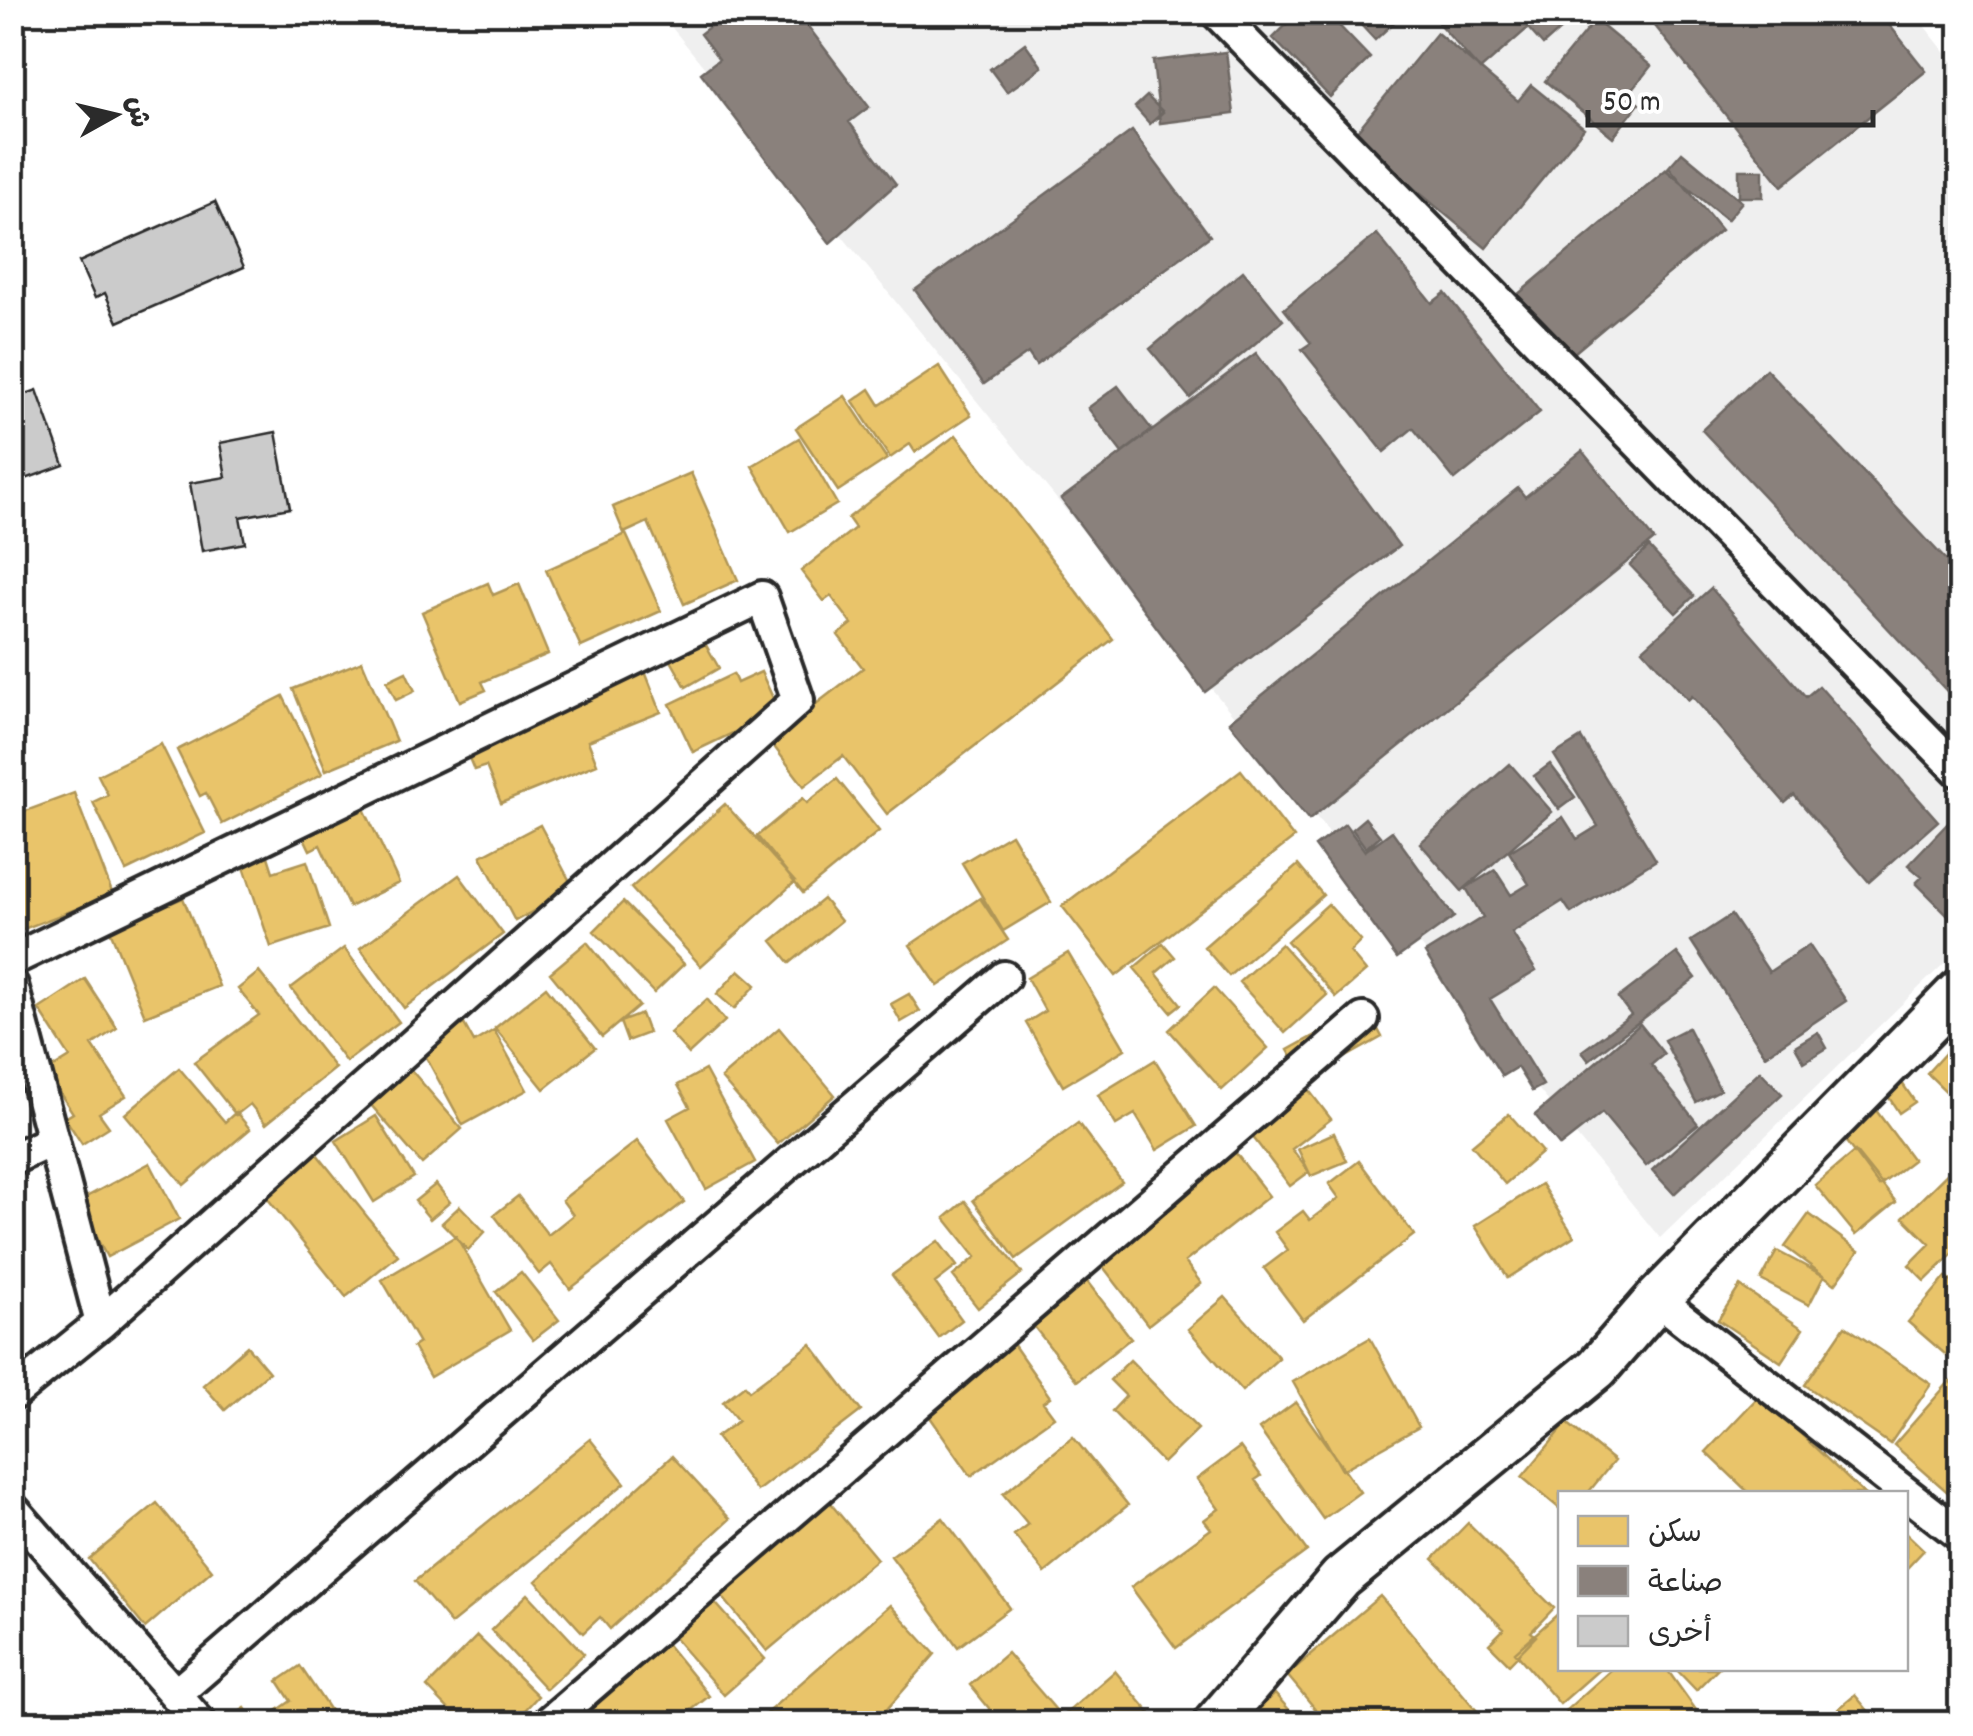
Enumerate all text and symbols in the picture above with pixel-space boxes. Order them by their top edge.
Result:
north arrow [65,65,165,165]
scale bar [1588,65,1873,127]
text: 50 m [1603,83,1661,126]
text: ش [113,94,157,130]
legend [1558,1491,1908,1671]
text: سكن [1648,1514,1702,1557]
text: صناعة [1648,1564,1723,1607]
text: أخرى [1648,1614,1711,1657]

